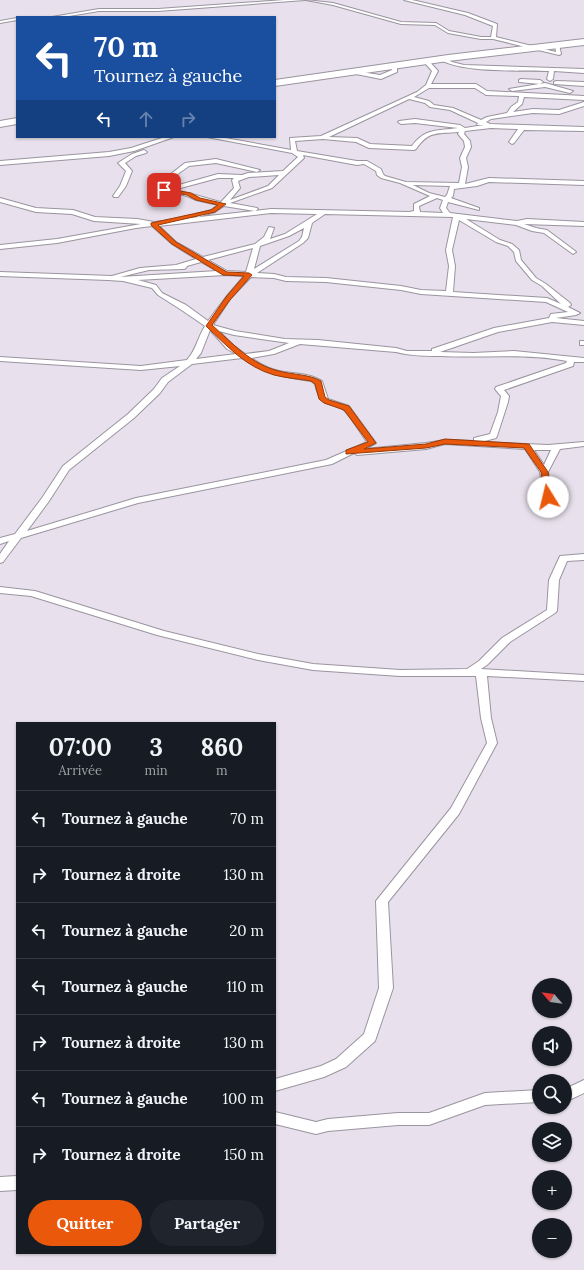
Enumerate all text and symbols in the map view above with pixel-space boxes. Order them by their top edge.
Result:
text: 70 m [94,29,158,65]
icon: left [28,32,80,84]
text: Tournez à gauche [94,64,242,87]
icon: left [93,108,115,130]
icon: ahead [135,108,157,130]
icon: right [177,108,199,130]
pin [147,173,181,207]
icon: arrive [153,179,175,201]
position arrow [527,476,569,518]
text: 07:00 [49,732,112,763]
text: 3 [149,732,163,763]
text: 860 [200,732,243,763]
text: Arrivée [58,762,102,779]
text: min [145,762,168,779]
text: m [216,762,228,779]
icon: left [28,808,50,830]
text: Tournez à gauche [62,809,188,828]
text: 70 m [230,809,264,828]
icon: right [28,864,50,886]
text: Tournez à droite [62,865,181,884]
text: 130 m [224,865,264,884]
icon: left [28,920,50,942]
text: Tournez à gauche [62,921,188,940]
text: 20 m [229,921,264,940]
icon: left [28,976,50,998]
text: Tournez à gauche [62,977,188,996]
text: 110 m [226,977,264,996]
north arrow [532,978,572,1018]
map controls [532,978,572,1258]
button: sound [532,1026,572,1066]
icon: right [28,1032,50,1054]
text: Tournez à droite [62,1033,181,1052]
text: 130 m [224,1033,264,1052]
button: search [532,1074,572,1114]
icon: left [28,1088,50,1110]
text: Tournez à gauche [62,1089,188,1108]
text: 100 m [223,1089,264,1108]
button: layers [532,1122,572,1162]
icon: right [28,1144,50,1166]
text: Tournez à droite [62,1145,181,1164]
text: 150 m [224,1145,264,1164]
button: + [532,1170,572,1210]
button: Quitter [28,1200,142,1246]
button: Partager [150,1200,264,1246]
button: − [532,1218,572,1258]

